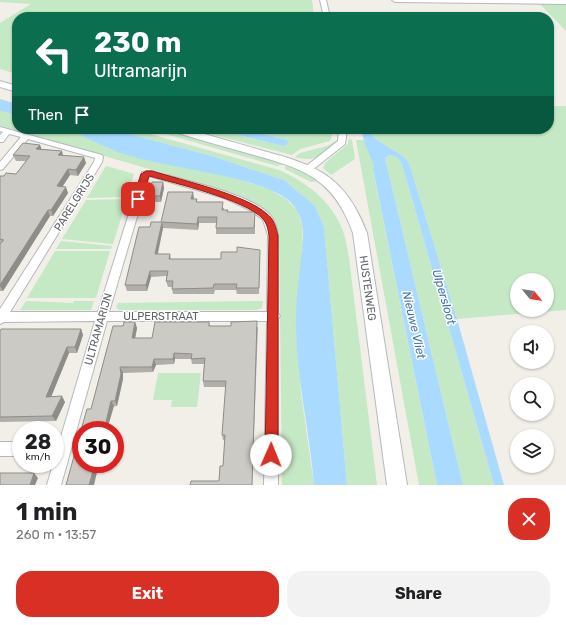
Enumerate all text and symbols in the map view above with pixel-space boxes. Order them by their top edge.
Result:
text: 230 m [94,26,181,59]
icon: left [28,28,80,80]
text: Ultramarijn [94,60,187,82]
icon: arrive [71,104,93,126]
text: Then [28,106,63,124]
street label: PARELGRIJS [52,171,97,233]
pin [121,182,155,216]
icon: arrive [127,188,149,210]
street label: HUSTENWEG [356,255,379,322]
water label: Ulpersloot [429,268,459,327]
north arrow [510,273,554,317]
map controls [510,273,554,473]
water label: Nieuwe Vliet [399,290,429,361]
street label: ULTRAMARIJN [82,292,115,367]
street label: ULPERSTRAAT [123,310,199,323]
button: sound [510,325,554,369]
button: search [510,377,554,421]
speed limit sign: 30 [72,421,124,473]
button: layers [510,429,554,473]
text: 28 [25,430,51,454]
position arrow [250,434,292,476]
text: km/h [26,451,50,463]
text: 1 min [16,498,77,526]
button: close [508,498,550,540]
text: 260 m · 13:57 [16,527,96,542]
button: Exit [16,571,279,617]
button: Share [287,571,550,617]

